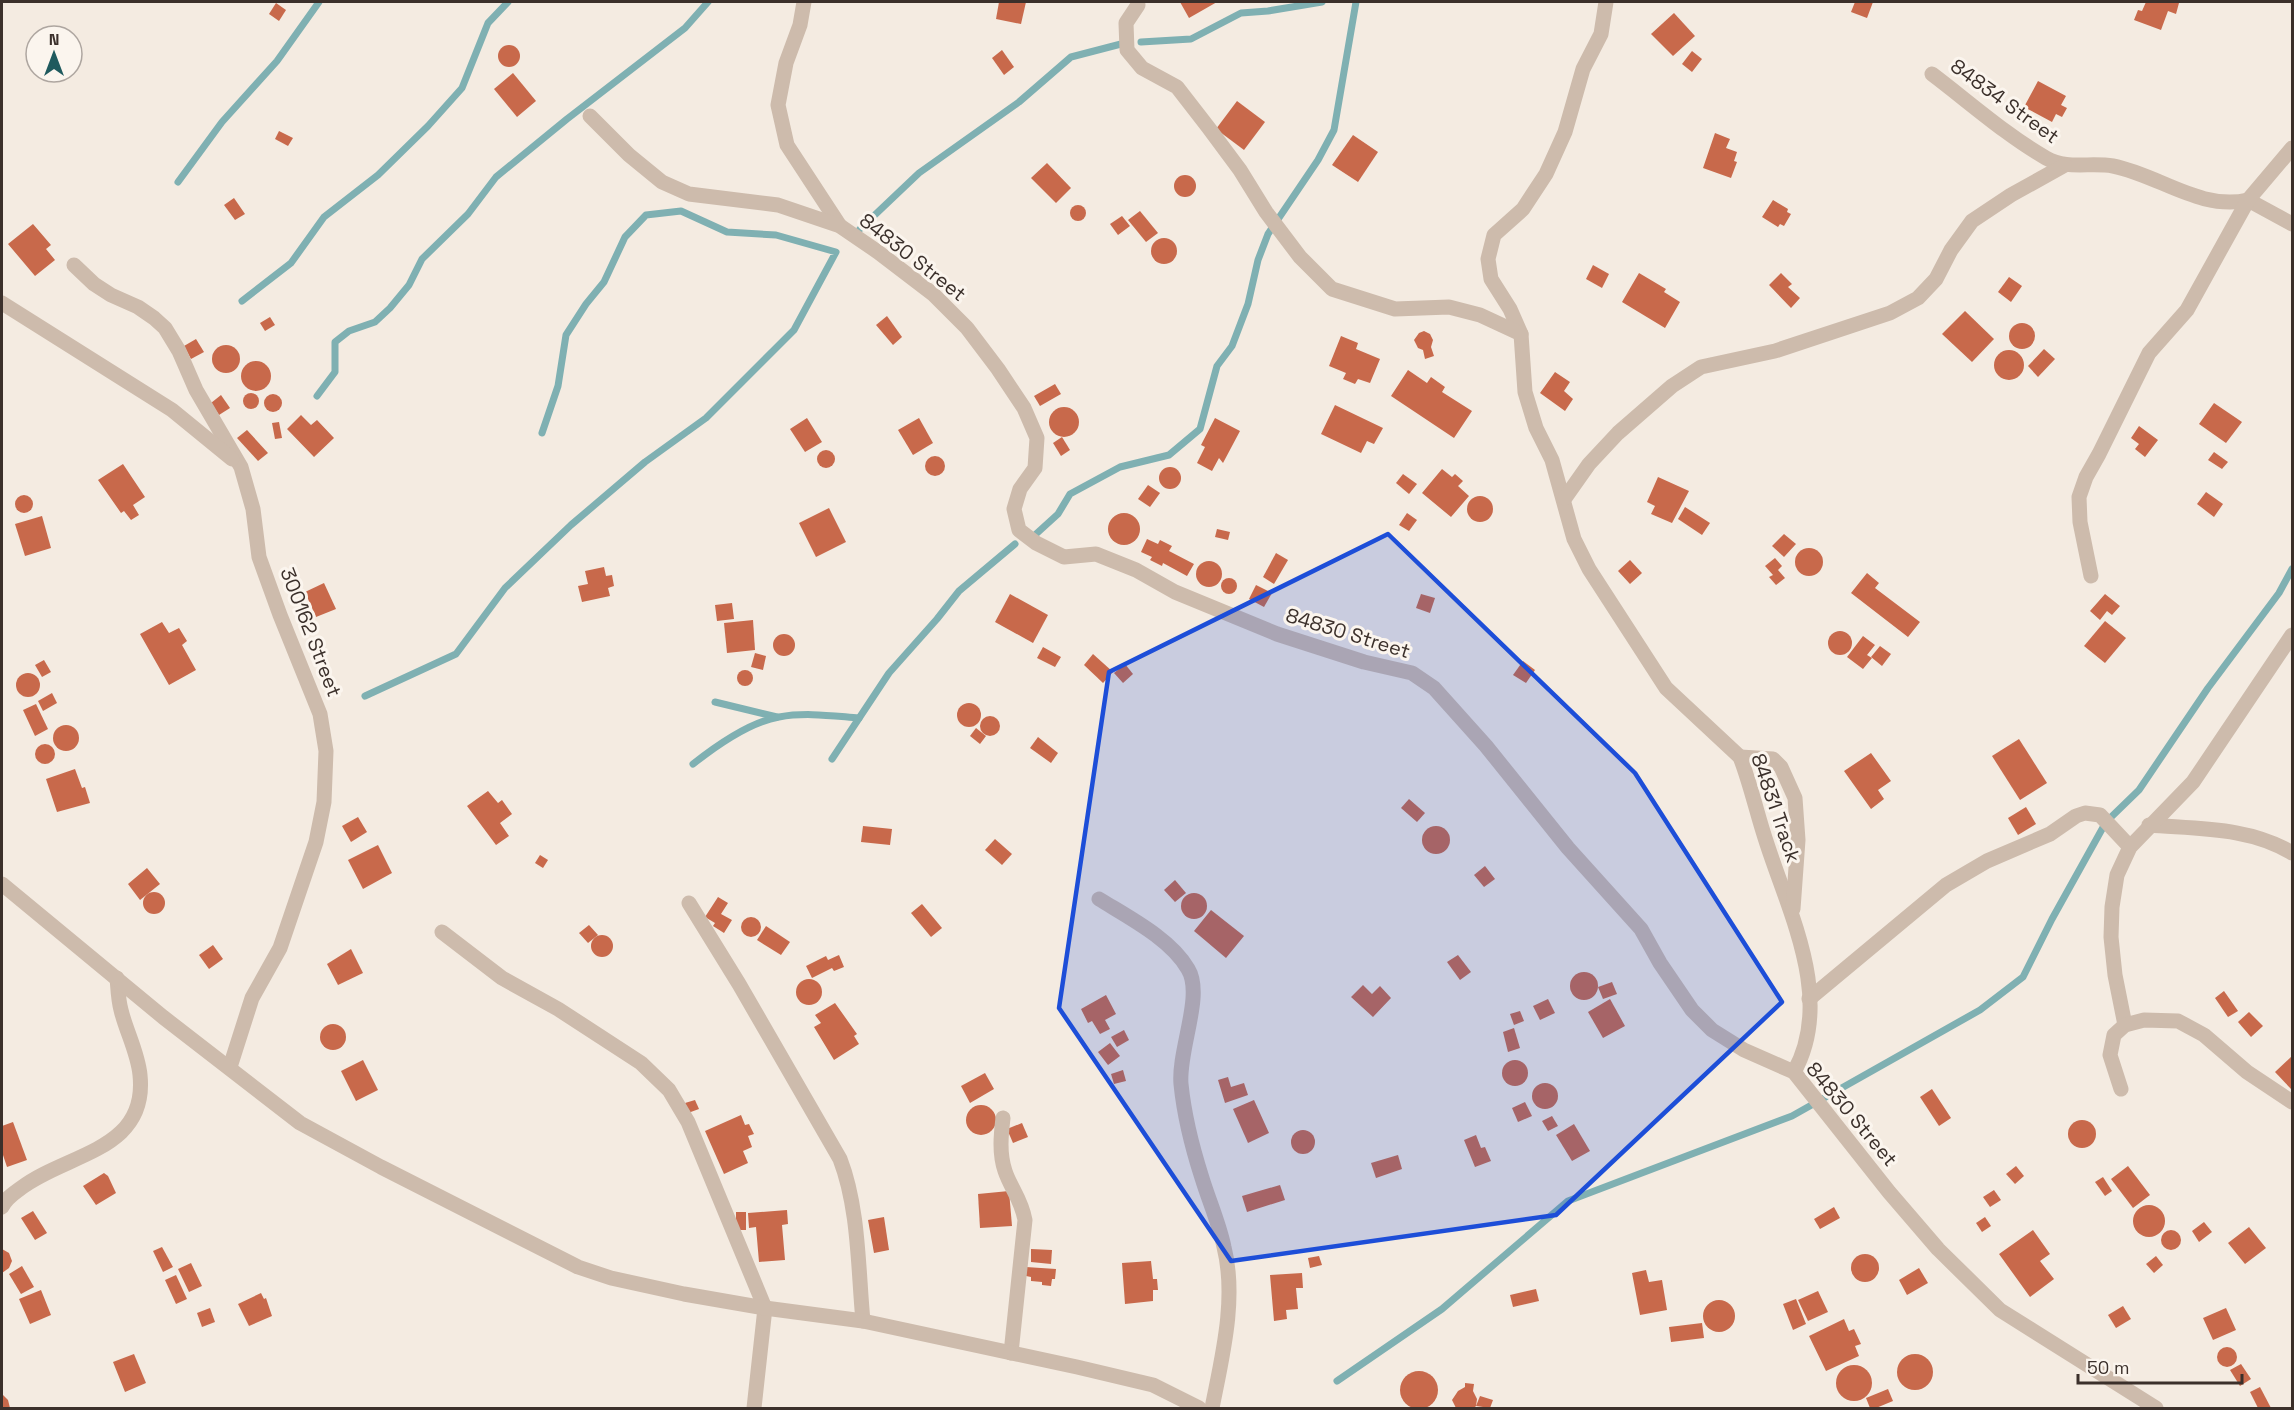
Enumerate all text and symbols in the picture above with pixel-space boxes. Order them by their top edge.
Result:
north arrow [24,24,84,84]
text: N [49,29,59,50]
street label: 84834 Street [1945,53,2065,149]
street label: 84830 Street [854,207,972,307]
street label: 300162 Street [274,564,348,700]
street label: 84830 Street [1283,602,1413,664]
street label: 84831 Track [1745,750,1807,866]
street label: 84830 Street [1801,1056,1903,1172]
scale bar [2078,1347,2242,1385]
text: 50 m [2087,1356,2129,1379]

